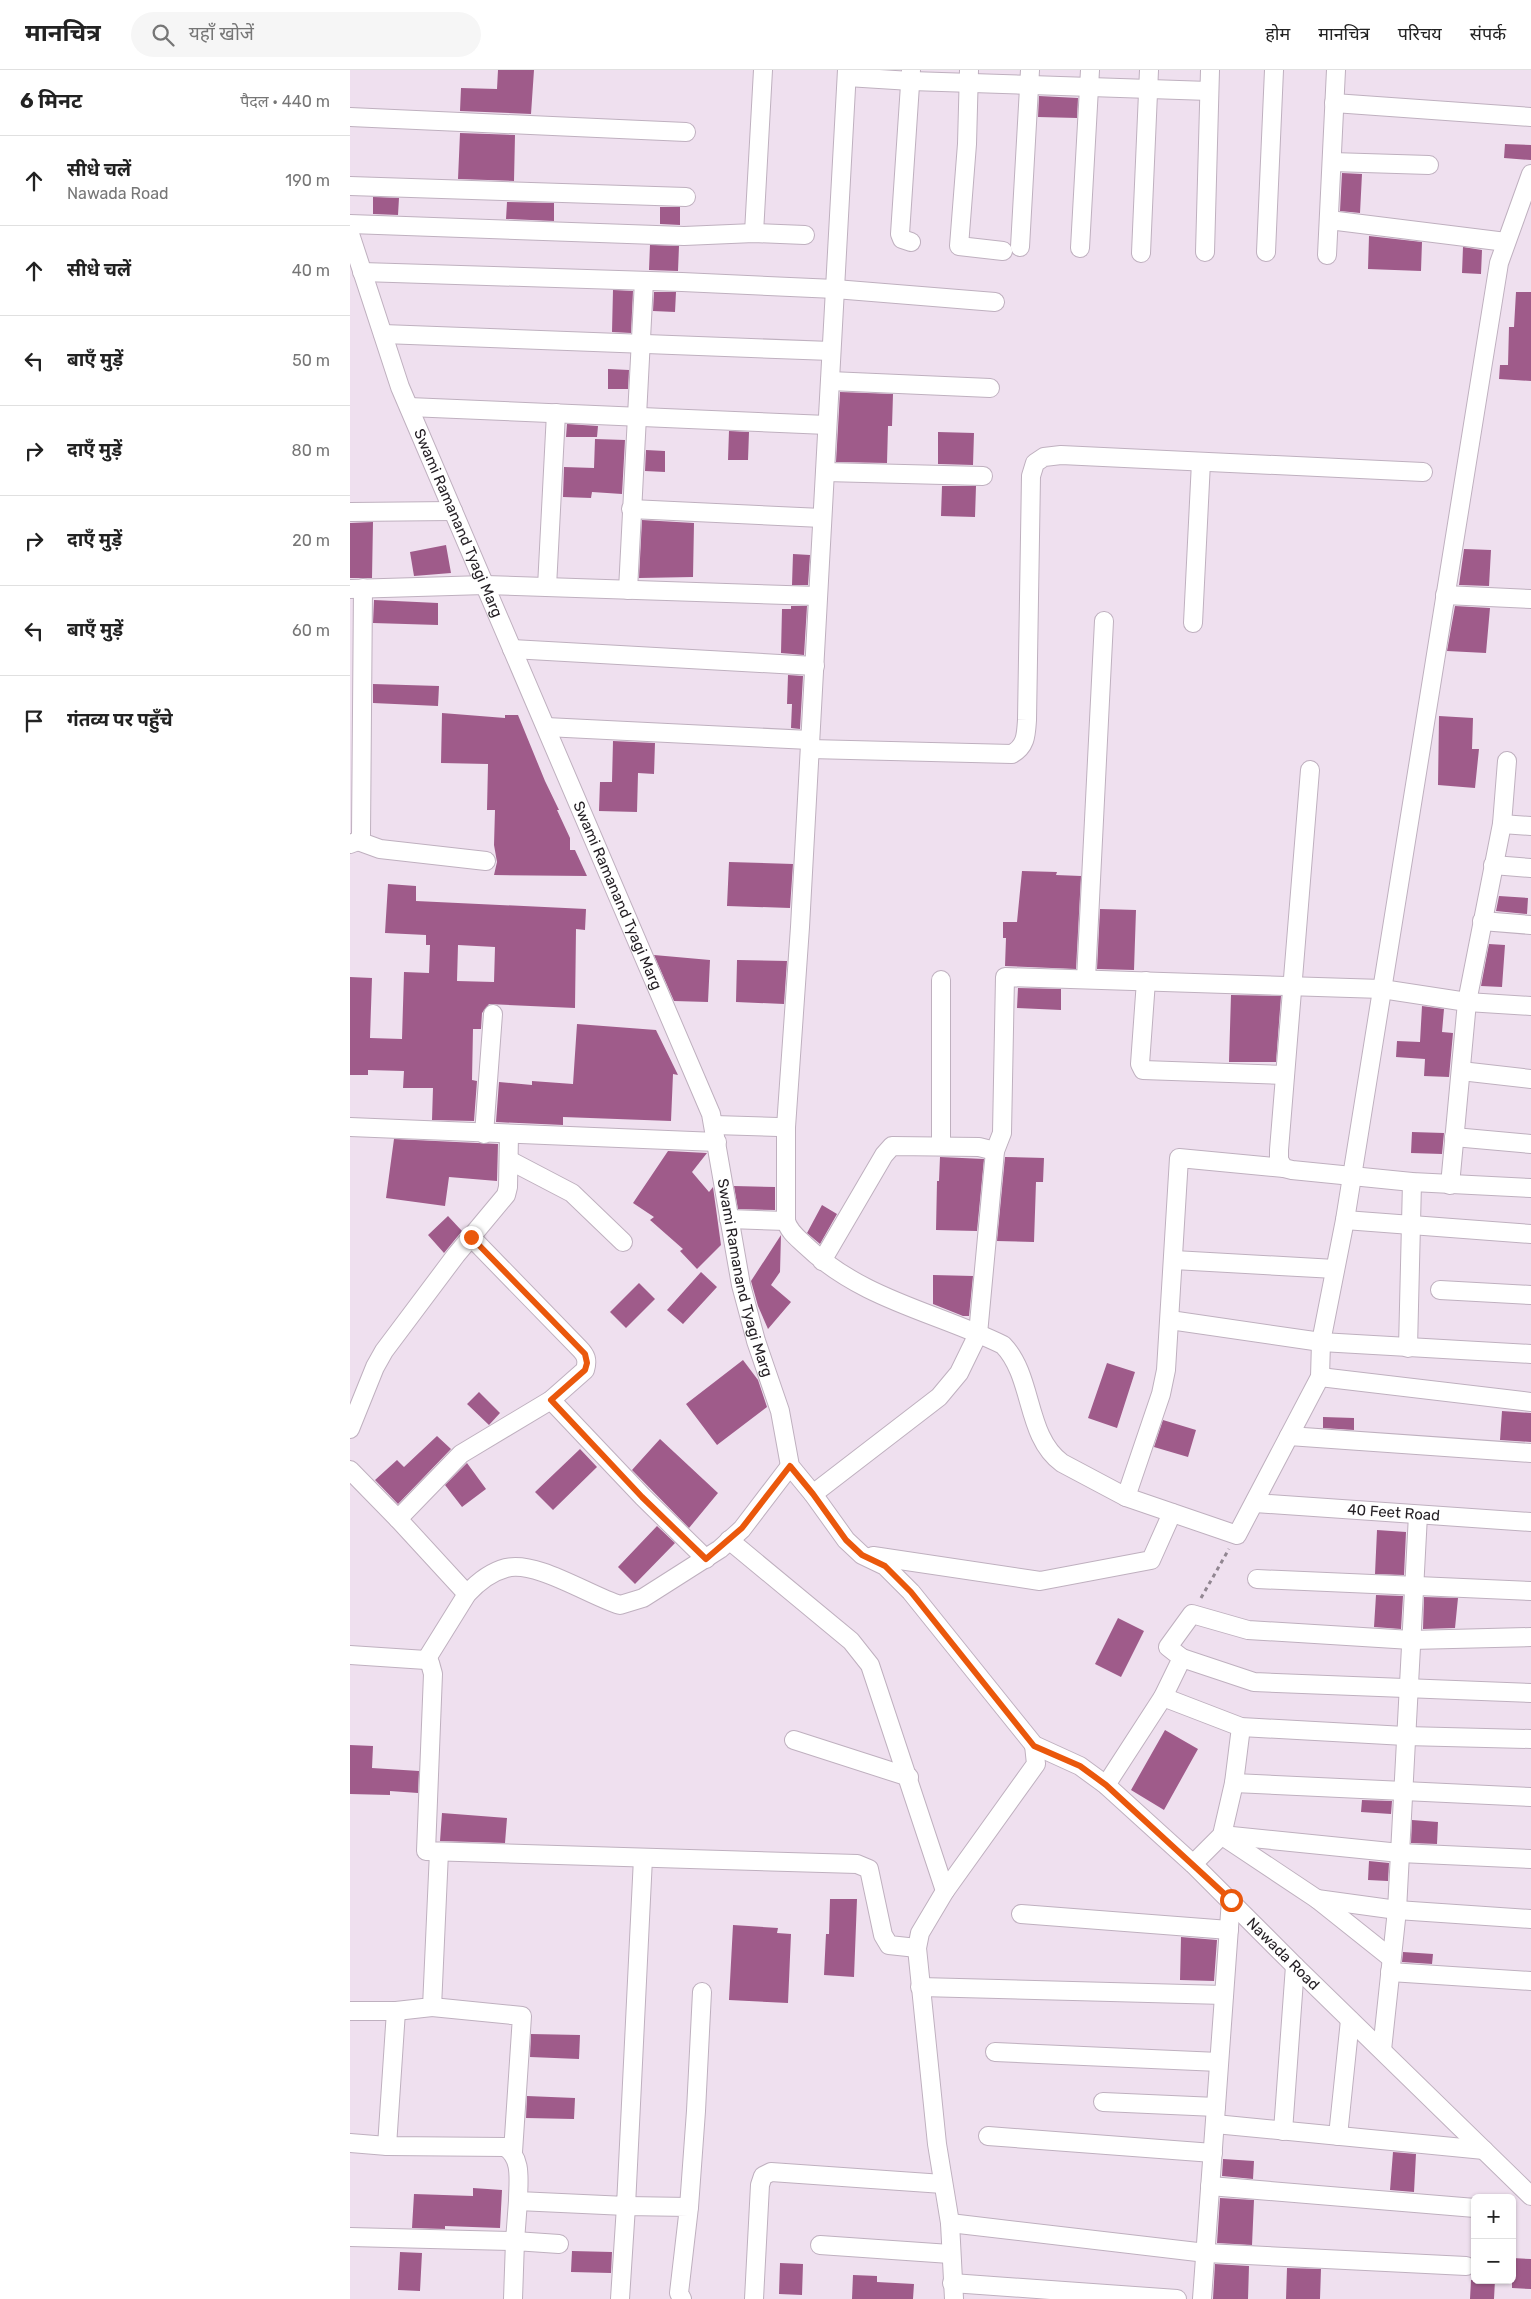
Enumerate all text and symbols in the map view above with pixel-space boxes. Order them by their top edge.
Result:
search box [131,12,481,57]
text: मानचित्र [25,19,101,47]
icon: search [149,21,177,49]
text: यहाँ खोजें [189,22,254,45]
text: होम [1265,23,1290,45]
text: मानचित्र [1318,23,1370,45]
text: परिचय [1398,23,1442,45]
text: संपर्क [1470,23,1506,45]
text: 6 मिनट [20,88,82,113]
text: पैदल · 440 m [240,92,330,111]
text: सीधे चलें [67,158,131,181]
icon: ahead [20,167,48,195]
text: 190 m [285,171,330,190]
text: Nawada Road [67,184,169,203]
icon: ahead [20,257,48,285]
text: सीधे चलें [67,258,131,281]
text: 40 m [292,261,330,280]
icon: left [20,347,48,375]
text: बाएँ मुड़ें [67,348,123,371]
text: 50 m [292,351,330,370]
street label: Swami Ramanand Tyagi Marg [410,426,506,620]
icon: right [20,437,48,465]
text: दाएँ मुड़ें [67,438,122,461]
text: 80 m [292,441,330,460]
icon: right [20,527,48,555]
text: दाएँ मुड़ें [67,528,122,551]
text: 20 m [292,531,330,550]
icon: left [20,617,48,645]
text: बाएँ मुड़ें [67,618,123,641]
text: 60 m [292,621,330,640]
icon: arrive [20,707,48,735]
text: गंतव्य पर पहुँचे [67,708,173,731]
street label: Swami Ramanand Tyagi Marg [569,798,666,992]
street label: Swami Ramanand Tyagi Marg [713,1177,777,1379]
route end [460,1226,483,1249]
street label: 40 Feet Road [1347,1500,1441,1525]
route start [1220,1889,1243,1912]
street label: Nawada Road [1243,1914,1323,1994]
map controls [1471,2194,1516,2284]
button: + [1471,2194,1516,2239]
button: − [1471,2239,1516,2284]

